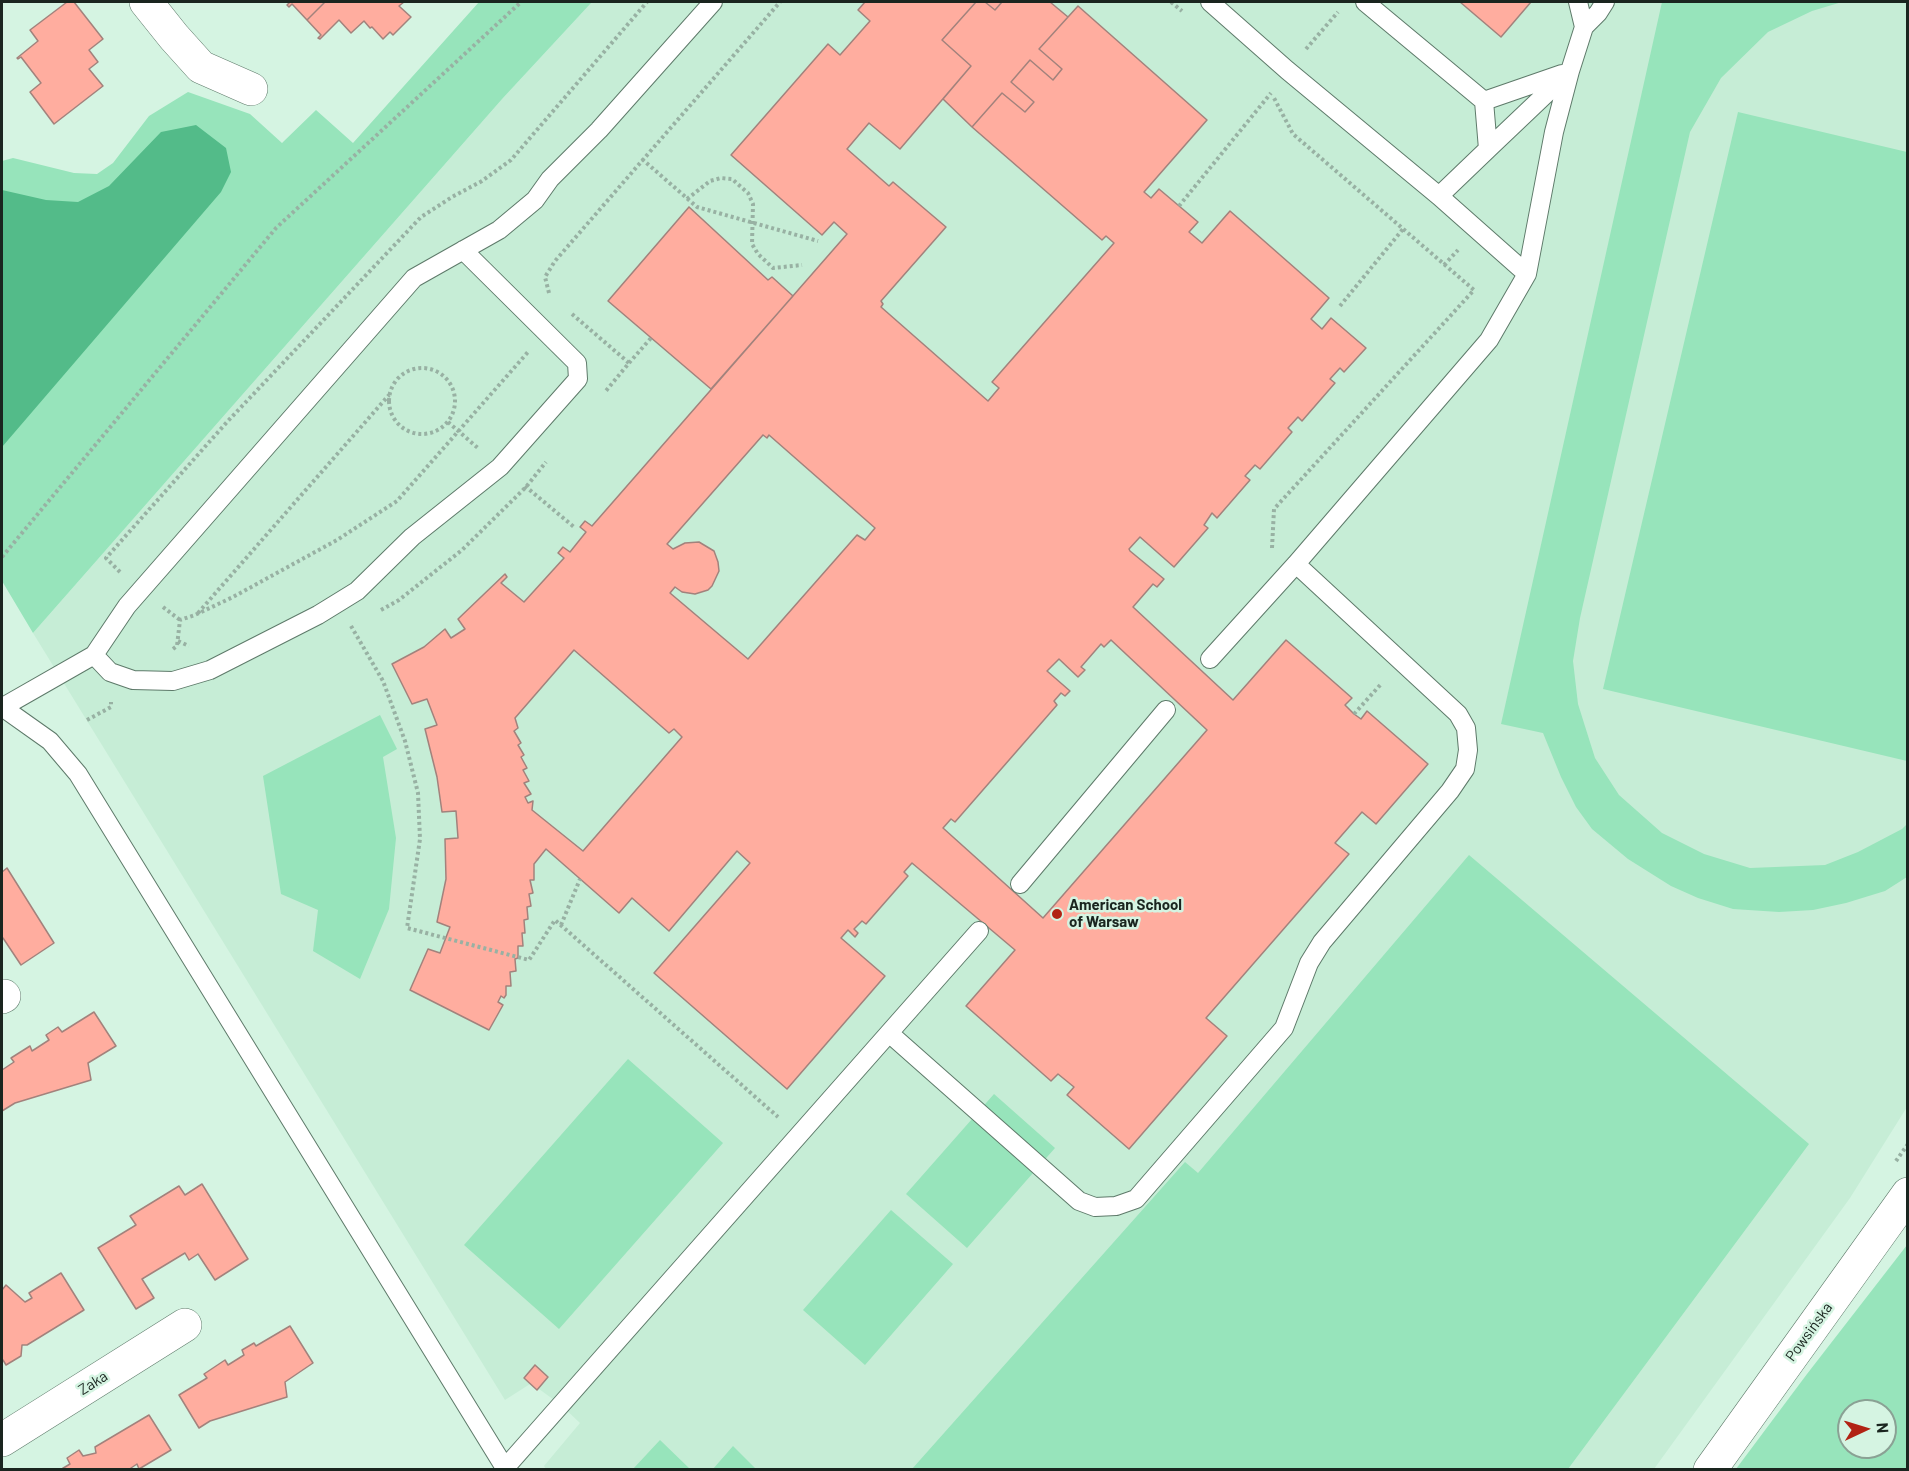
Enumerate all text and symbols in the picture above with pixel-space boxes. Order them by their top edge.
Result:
place label: American School of Warsaw [1069,896,1182,931]
marker: American School of Warsaw [1050,907,1064,921]
street label: Powsińska [1782,1299,1836,1365]
street label: Zaka [75,1367,111,1399]
north arrow [1837,1399,1897,1459]
text: N [1874,1422,1893,1434]

